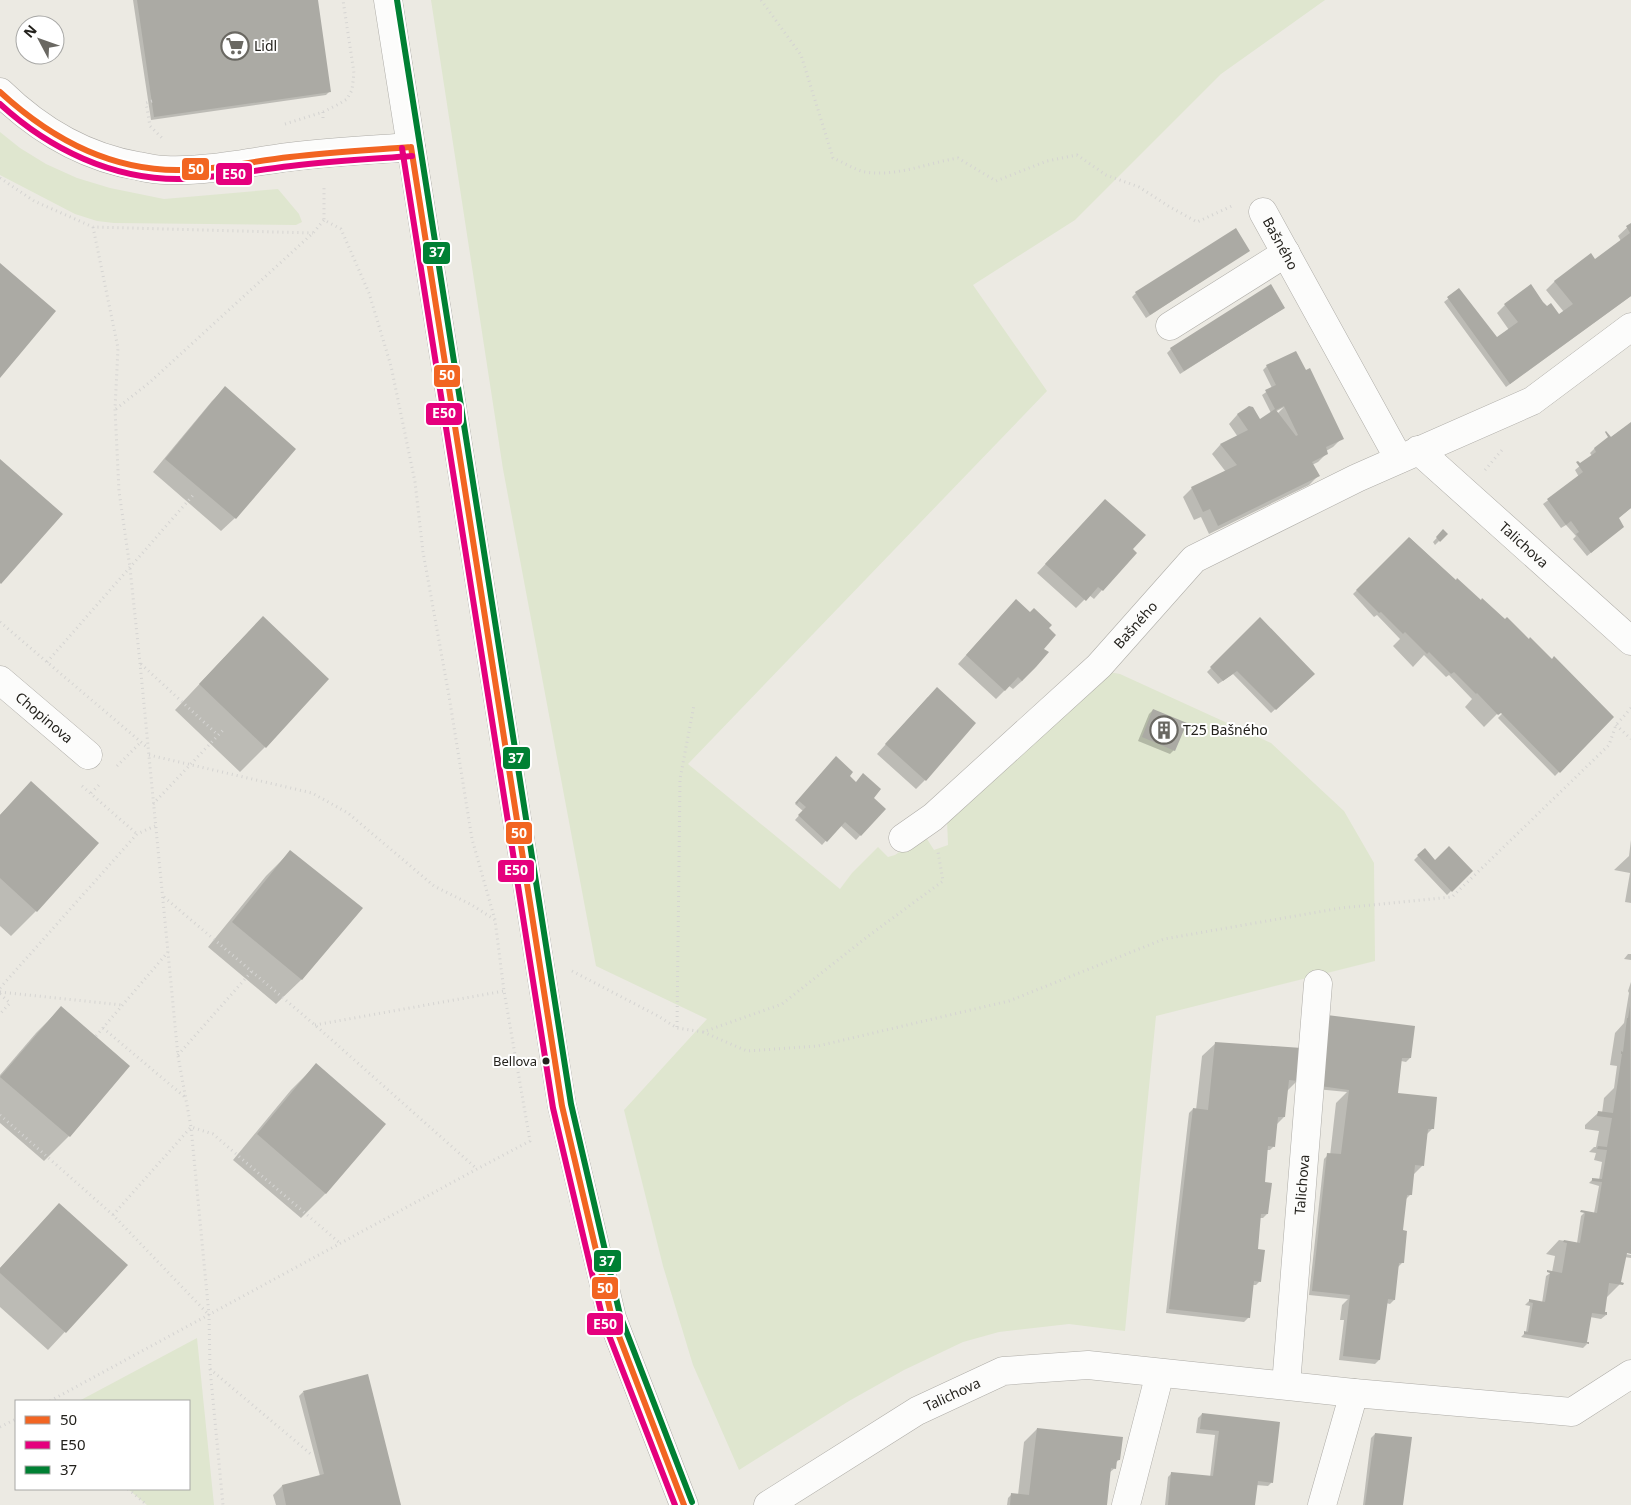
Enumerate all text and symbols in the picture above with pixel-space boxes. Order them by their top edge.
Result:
north arrow [15,15,65,65]
text: N [19,21,41,42]
supermarket icon: Lidl [220,31,250,61]
place label: Lidl [254,36,277,55]
line badge: 50 [181,157,210,181]
text: 50 [188,159,204,178]
line badge: E50 [215,162,253,186]
text: E50 [222,164,246,183]
street label: Bašného [1259,214,1303,273]
line badge: 37 [422,241,451,265]
text: 37 [429,242,445,261]
line badge: 50 [433,364,461,388]
text: 50 [439,365,455,384]
line badge: E50 [425,402,463,426]
text: E50 [432,403,456,422]
street label: Talichova [1495,517,1553,572]
street label: Bašného [1109,597,1161,652]
street label: Chopinova [12,687,77,747]
building icon: T25 Bašného [1149,715,1179,745]
place label: T25 Bašného [1183,720,1268,739]
line badge: 37 [502,746,531,770]
text: 37 [508,748,524,767]
line badge: 50 [505,821,533,845]
text: 50 [511,823,527,842]
line badge: E50 [497,859,535,883]
text: E50 [504,860,528,879]
place label: Bellova [493,1052,537,1070]
marker: Bellova [541,1056,551,1066]
street label: Talichova [1290,1154,1313,1215]
line badge: 37 [593,1249,622,1273]
text: 37 [599,1251,615,1270]
line badge: 50 [591,1276,619,1300]
text: 50 [597,1278,613,1297]
line badge: E50 [586,1312,624,1336]
text: E50 [593,1314,617,1333]
street label: Talichova [921,1373,983,1416]
legend [15,1400,190,1490]
text: 50 [60,1409,77,1429]
text: E50 [60,1434,86,1454]
text: 37 [60,1459,77,1479]

